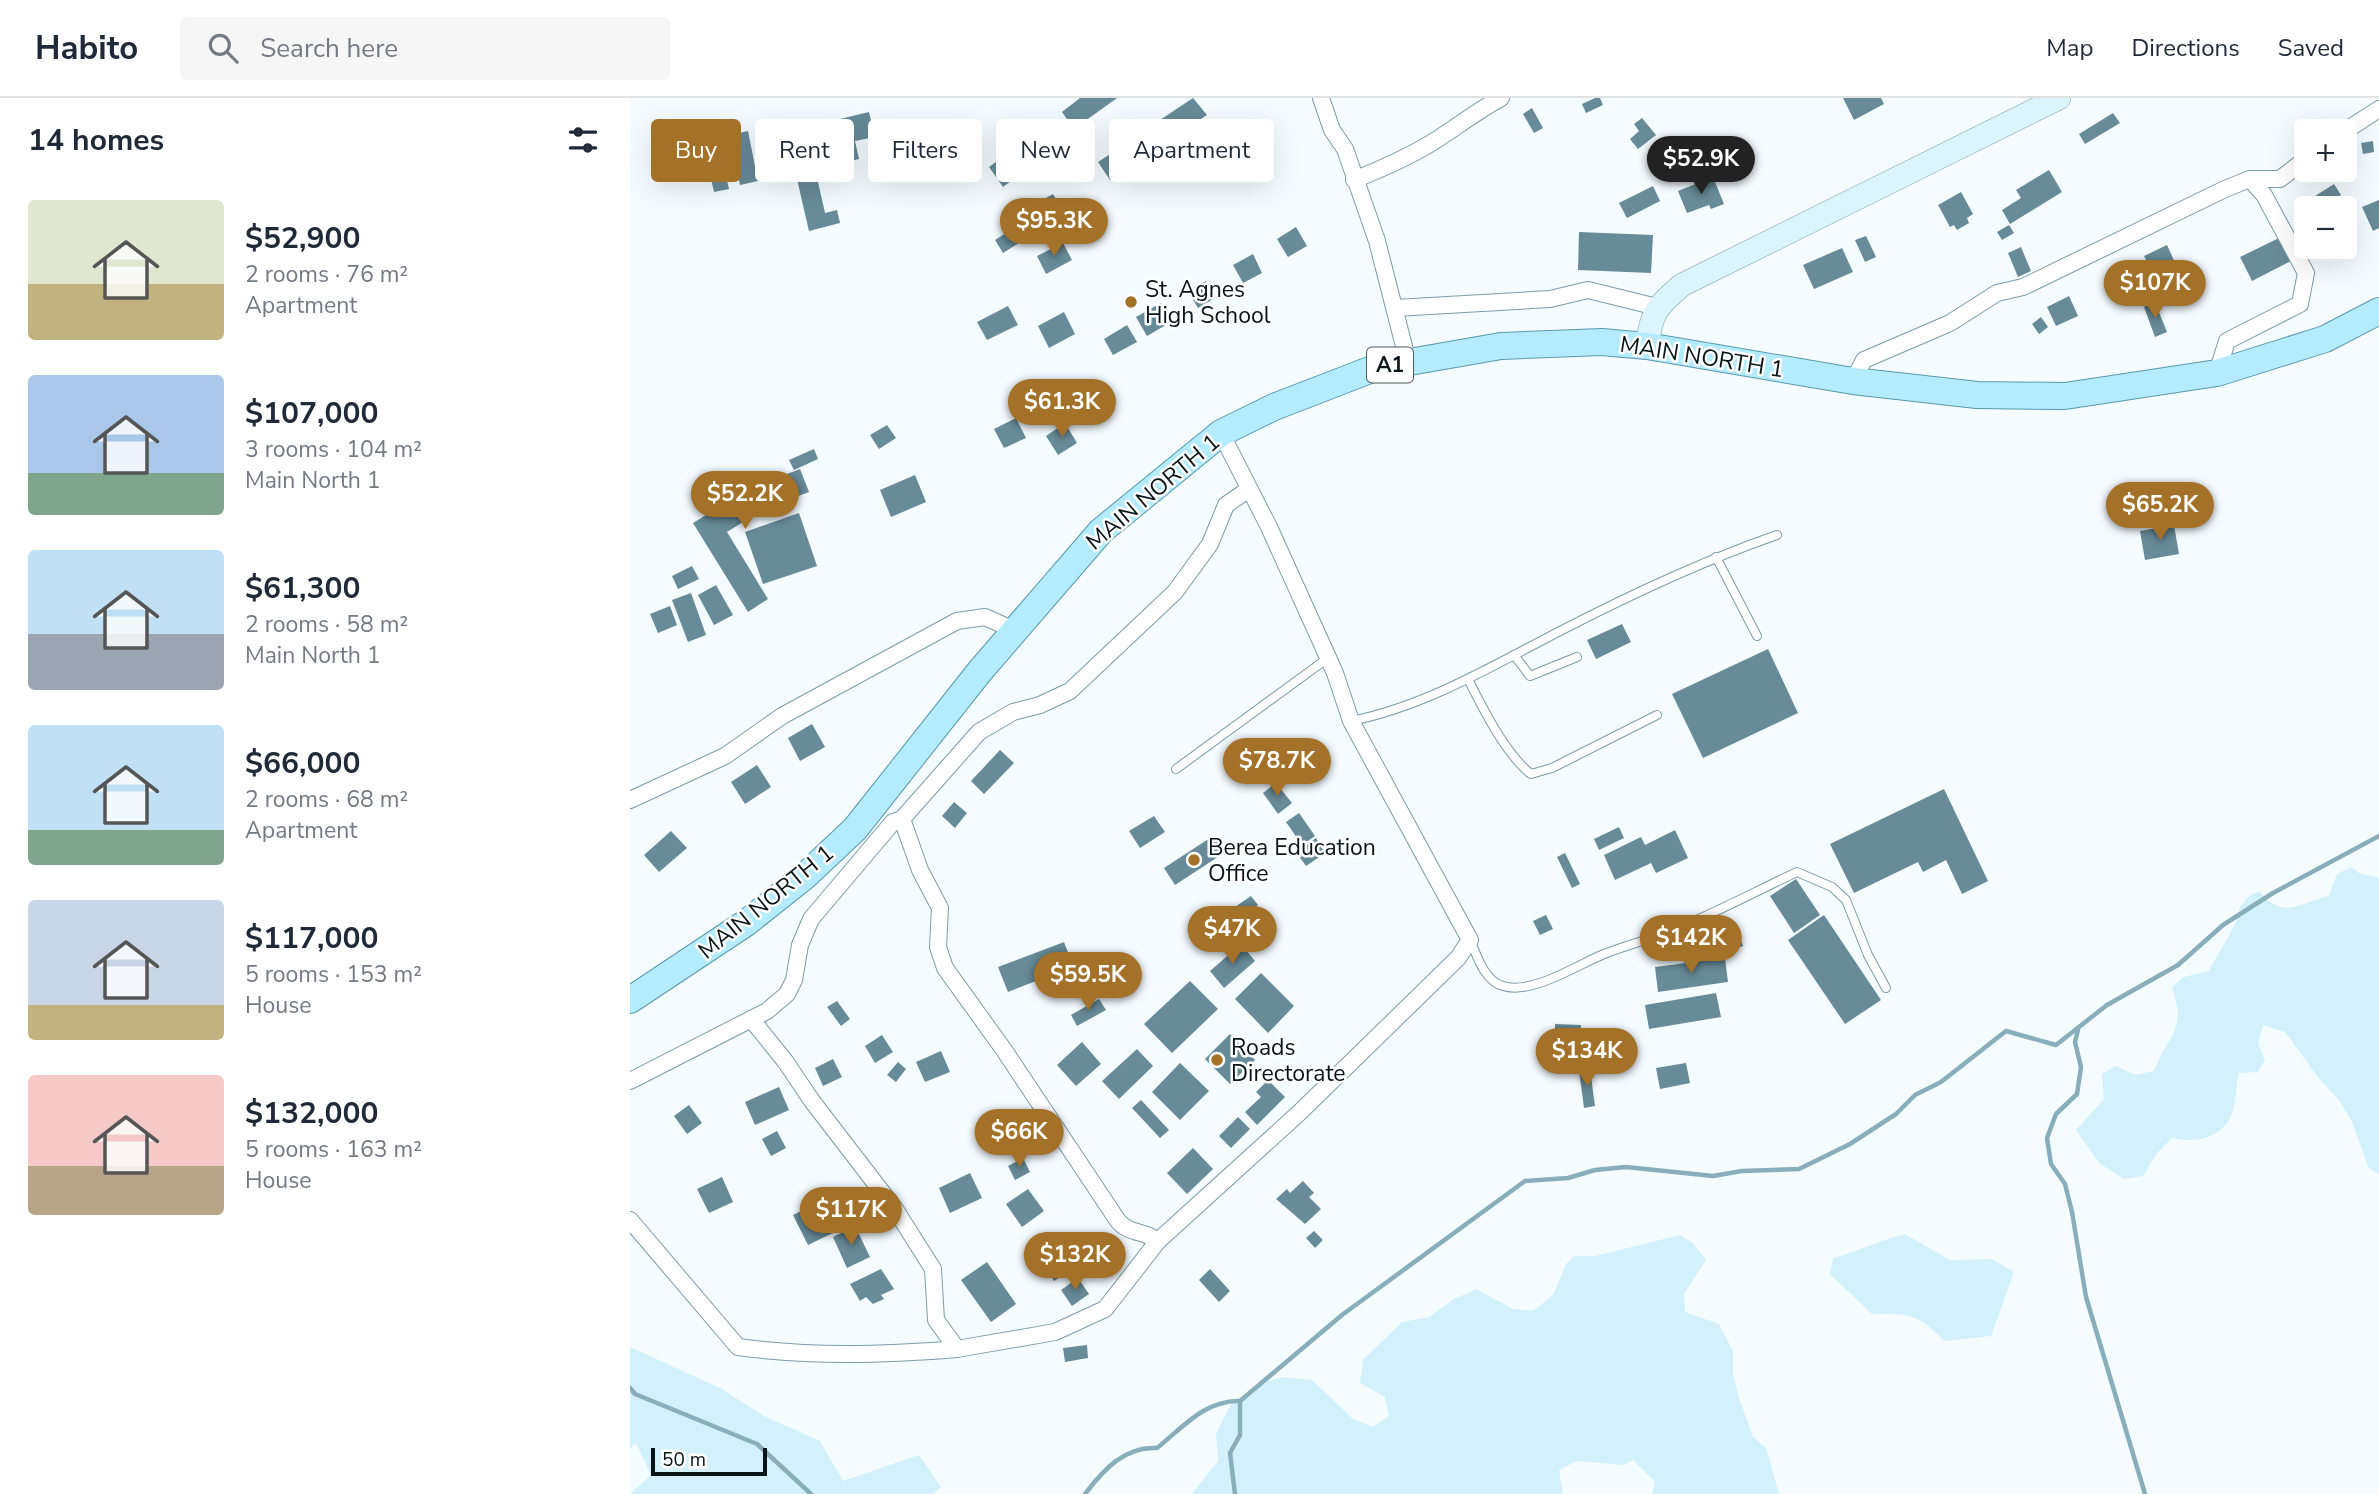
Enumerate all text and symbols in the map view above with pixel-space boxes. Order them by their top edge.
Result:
search box [180,17,670,80]
text: Habito [35,26,138,71]
icon: search [204,29,242,67]
text: Search here [260,31,398,66]
text: Map [2046,32,2093,64]
text: Directions [2131,32,2240,64]
text: Saved [2278,32,2344,64]
chip: Buy [651,119,741,182]
chip: Rent [755,119,854,182]
chip: Filters [868,119,982,182]
chip: New [996,119,1095,182]
chip: Apartment [1109,119,1274,182]
map controls [2294,119,2357,259]
button: + [2294,119,2357,182]
text: 14 homes [28,120,164,161]
icon: filters [564,121,602,159]
pin: $52.9K [1644,136,1758,196]
text: $52.9K [1663,143,1739,174]
button: − [2294,196,2357,259]
pin: $95.3K [997,198,1111,258]
text: $95.3K [1016,205,1092,236]
text: $52,900 [245,218,360,259]
icon: home [84,228,168,312]
text: 2 rooms · 76 m² [245,259,408,290]
pin: $107K [2106,260,2204,320]
text: $107K [2120,267,2190,298]
place label: St. Agnes High School [1145,274,1271,331]
text: Apartment [245,290,357,321]
marker: St. Agnes High School [1123,294,1139,310]
street label: MAIN NORTH 1 [1618,329,1786,385]
road number: A1 [1367,348,1413,382]
pin: $61.3K [1005,380,1119,439]
text: $61.3K [1024,386,1100,417]
text: $107,000 [245,393,378,434]
icon: home [84,403,168,487]
street label: MAIN NORTH 1 [1079,427,1227,557]
text: 3 rooms · 104 m² [245,434,422,465]
text: Main North 1 [245,465,381,496]
pin: $52.2K [688,472,802,531]
text: $52.2K [707,478,783,509]
pin: $65.2K [2103,482,2217,542]
text: $65.2K [2122,489,2198,520]
text: $61,300 [245,568,360,609]
icon: home [84,578,168,662]
text: 2 rooms · 58 m² [245,609,408,640]
text: Main North 1 [245,640,381,671]
pin: $78.7K [1220,738,1334,798]
text: $66,000 [245,743,360,784]
text: $78.7K [1239,745,1315,776]
icon: home [84,753,168,837]
text: 2 rooms · 68 m² [245,784,408,815]
text: Apartment [245,815,357,846]
place label: Berea Education Office [1208,832,1376,889]
street label: MAIN NORTH 1 [692,838,840,966]
marker: Berea Education Office [1186,852,1202,868]
pin: $47K [1191,906,1273,966]
text: $47K [1204,913,1260,944]
pin: $142K [1642,916,1740,975]
text: $117,000 [245,918,378,959]
text: $142K [1656,922,1726,953]
icon: home [84,928,168,1012]
pin: $59.5K [1031,953,1145,1012]
text: 5 rooms · 153 m² [245,959,422,990]
text: $59.5K [1050,959,1126,990]
text: House [245,990,312,1021]
pin: $134K [1538,1028,1636,1088]
place label: Roads Directorate [1231,1032,1346,1089]
text: $134K [1552,1035,1622,1066]
marker: Roads Directorate [1209,1052,1225,1068]
text: $132,000 [245,1093,378,1134]
icon: home [84,1103,168,1187]
pin: $66K [978,1110,1060,1169]
text: $66K [991,1116,1047,1147]
text: 5 rooms · 163 m² [245,1134,422,1165]
text: House [245,1165,312,1196]
pin: $117K [802,1188,900,1247]
text: $117K [816,1194,886,1225]
pin: $132K [1026,1232,1124,1292]
text: $132K [1040,1239,1110,1270]
scale bar [651,1445,766,1477]
text: 50 m [662,1447,706,1473]

